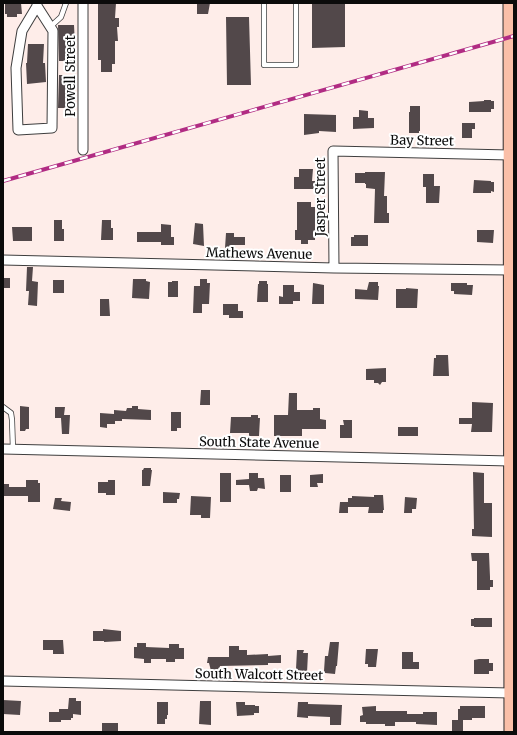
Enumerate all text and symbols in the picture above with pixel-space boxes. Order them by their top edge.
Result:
street label: Powell Street [62,35,79,117]
street label: Bay Street [390,131,454,150]
street label: Jasper Street [312,158,329,237]
street label: Mathews Avenue [206,244,313,263]
street label: South State Avenue [199,433,319,452]
street label: South Walcott Street [195,665,323,684]

